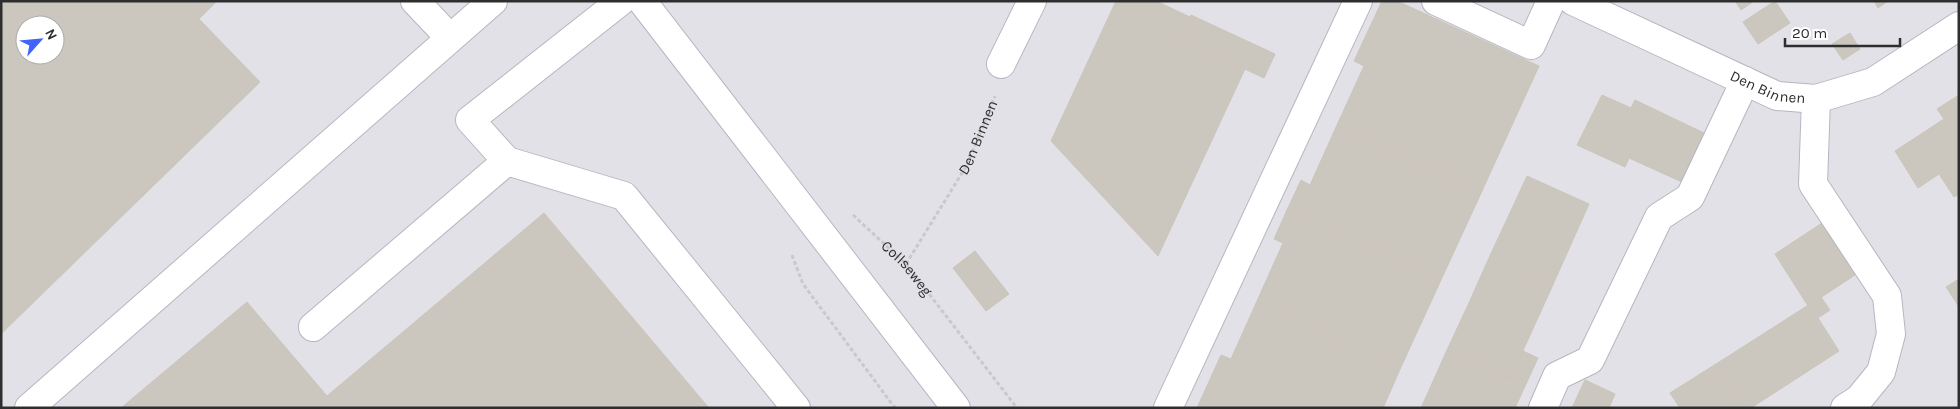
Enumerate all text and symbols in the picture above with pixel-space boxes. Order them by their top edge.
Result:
north arrow [15,15,65,65]
scale bar [1785,15,1900,47]
text: 20 m [1792,24,1827,42]
text: N [41,26,61,43]
street label: Den Binnen [1727,67,1806,107]
street label: Den Binnen [954,98,1001,178]
street label: Collseweg [878,237,937,300]

